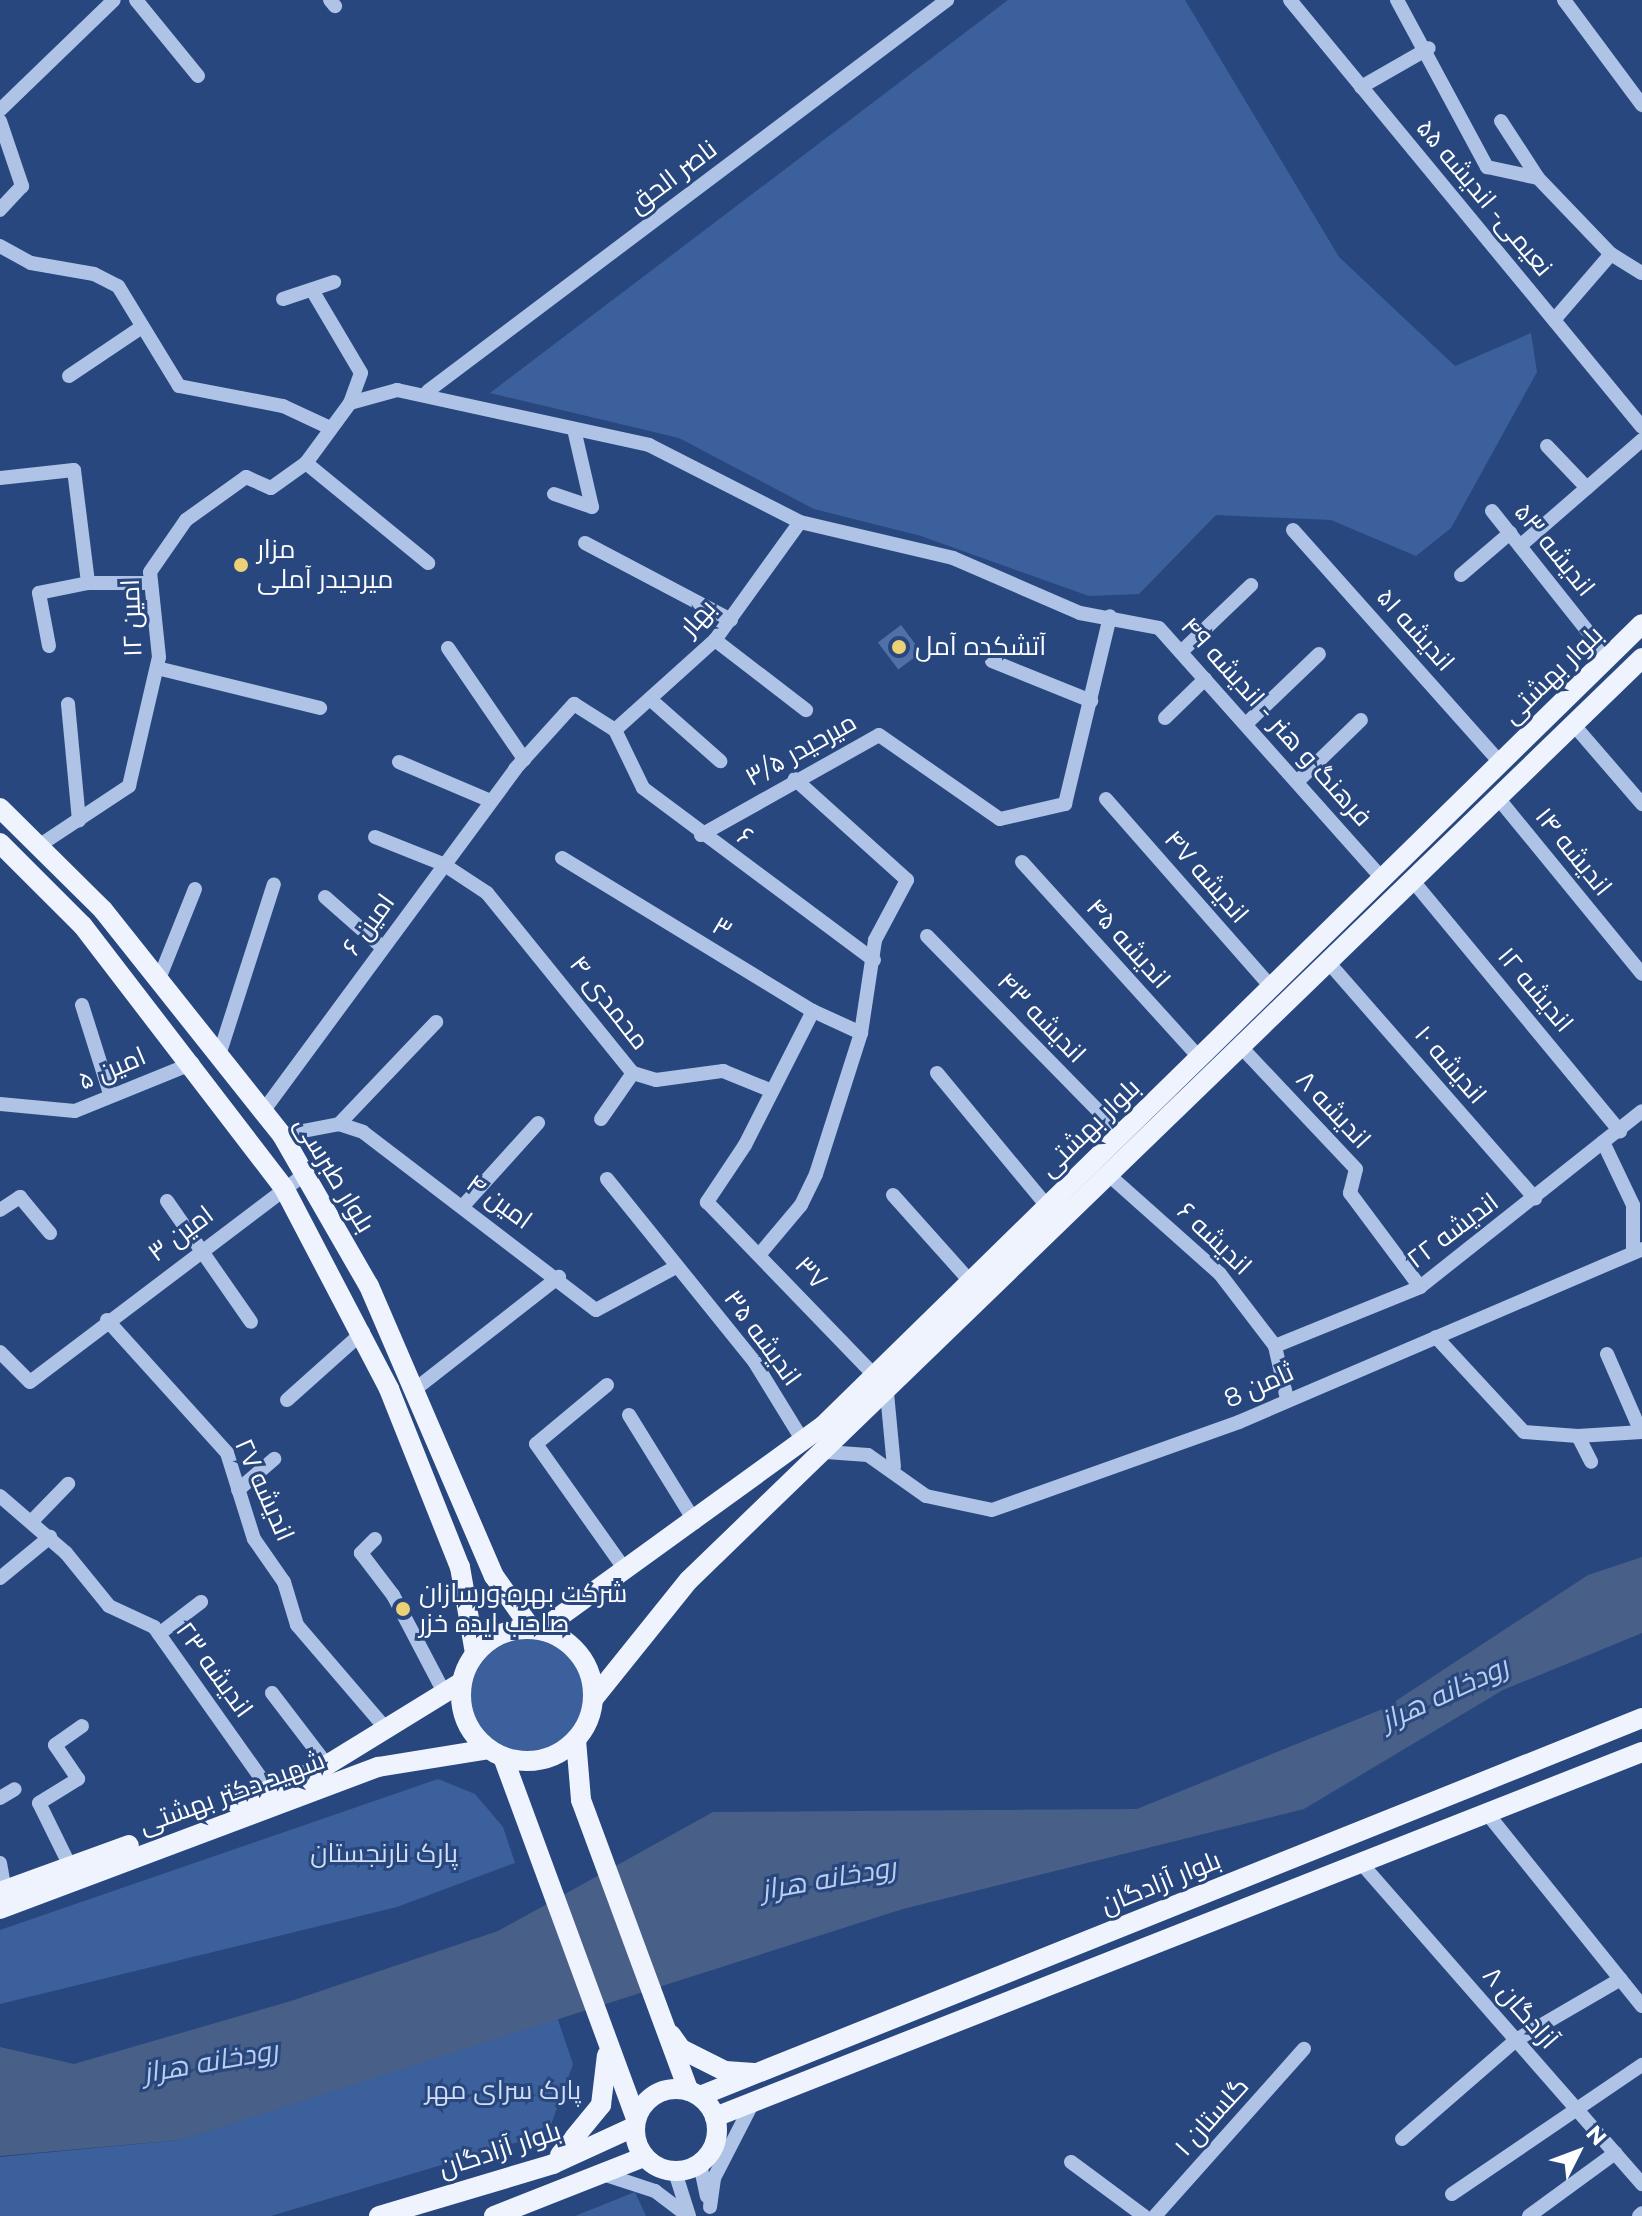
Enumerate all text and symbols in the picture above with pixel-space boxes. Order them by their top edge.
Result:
street label: نعیمی- اندیشه ۵۵ [1409,113,1559,283]
street label: ناصر الحق [623,134,723,220]
street label: اندیشه ۵۳ [1507,497,1601,603]
place label: مزار میرحیدر آملی [257,534,393,596]
marker: مزار میرحیدر آملی [232,556,250,574]
street label: امین ۱۲ [115,578,149,658]
street label: اندیشه ۵۱ [1370,582,1460,678]
street label: بهار [673,593,723,643]
street label: فرهنگ و هنر - اندیشه ۴۹ [1174,611,1378,833]
street label: بلوار بهشتی [1496,619,1610,731]
place label: آتشکده آمل [915,631,1046,663]
marker: آتشکده آمل [890,638,908,656]
street label: میرحیدر ۳/۵ [740,707,862,793]
street label: اندیشه ۱۴ [1528,802,1618,902]
street label: ۶ [731,821,759,853]
street label: اندیشه ۴۷ [1157,824,1255,930]
street label: امین ۶ [336,888,402,962]
street label: اندیشه ۴۵ [1079,893,1177,995]
street label: ۳ [706,910,738,946]
street label: اندیشه ۱۲ [1491,941,1579,1039]
street label: محمدی ۴ [562,950,656,1056]
street label: اندیشه ۴۳ [990,966,1092,1070]
street label: اندیشه ۱۰ [1408,1019,1492,1111]
street label: امین ۵ [73,1041,151,1097]
street label: اندیشه ۸ [1289,1065,1377,1155]
street label: بلوار بهشتی [1033,1072,1147,1184]
street label: بلوار طبرسی [287,1111,381,1239]
street label: امین ۴ [460,1168,538,1236]
street label: اندیشه ۲۲ [1401,1187,1505,1275]
street label: اندیشه ۶ [1170,1196,1258,1282]
street label: امین ۳ [142,1199,220,1269]
street label: ۳۷ [788,1250,834,1296]
street label: اندیشه ۳۵ [717,1284,807,1392]
street label: ثامن 8 [1219,1357,1299,1415]
street label: اندیشه ۲۷ [228,1434,300,1546]
place label: شرکت بهره ورسازان صاحب ایده خزر [419,1578,627,1640]
marker: شرکت بهره ورسازان صاحب ایده خزر [394,1600,412,1618]
street label: اندیشه ۲۳ [169,1616,259,1724]
water label: رودخانه هراز [1375,1649,1513,1737]
street label: شهید دکتر بهشتی [135,1745,329,1841]
park label: پارک نارنجستان [310,1838,458,1870]
street label: بلوار آزادگان [1097,1845,1225,1921]
water label: رودخانه هراز [758,1850,898,1906]
street label: آزادگان ۸ [1476,1960,1564,2056]
water label: رودخانه هراز [140,2033,280,2089]
street label: گلستان ۱ [1169,2071,1255,2163]
park label: پارک سرای مهر [425,2075,581,2107]
north arrow [1538,2112,1618,2192]
street label: بلوار آزادگان [435,2116,565,2184]
text: N [1580,2120,1612,2151]

